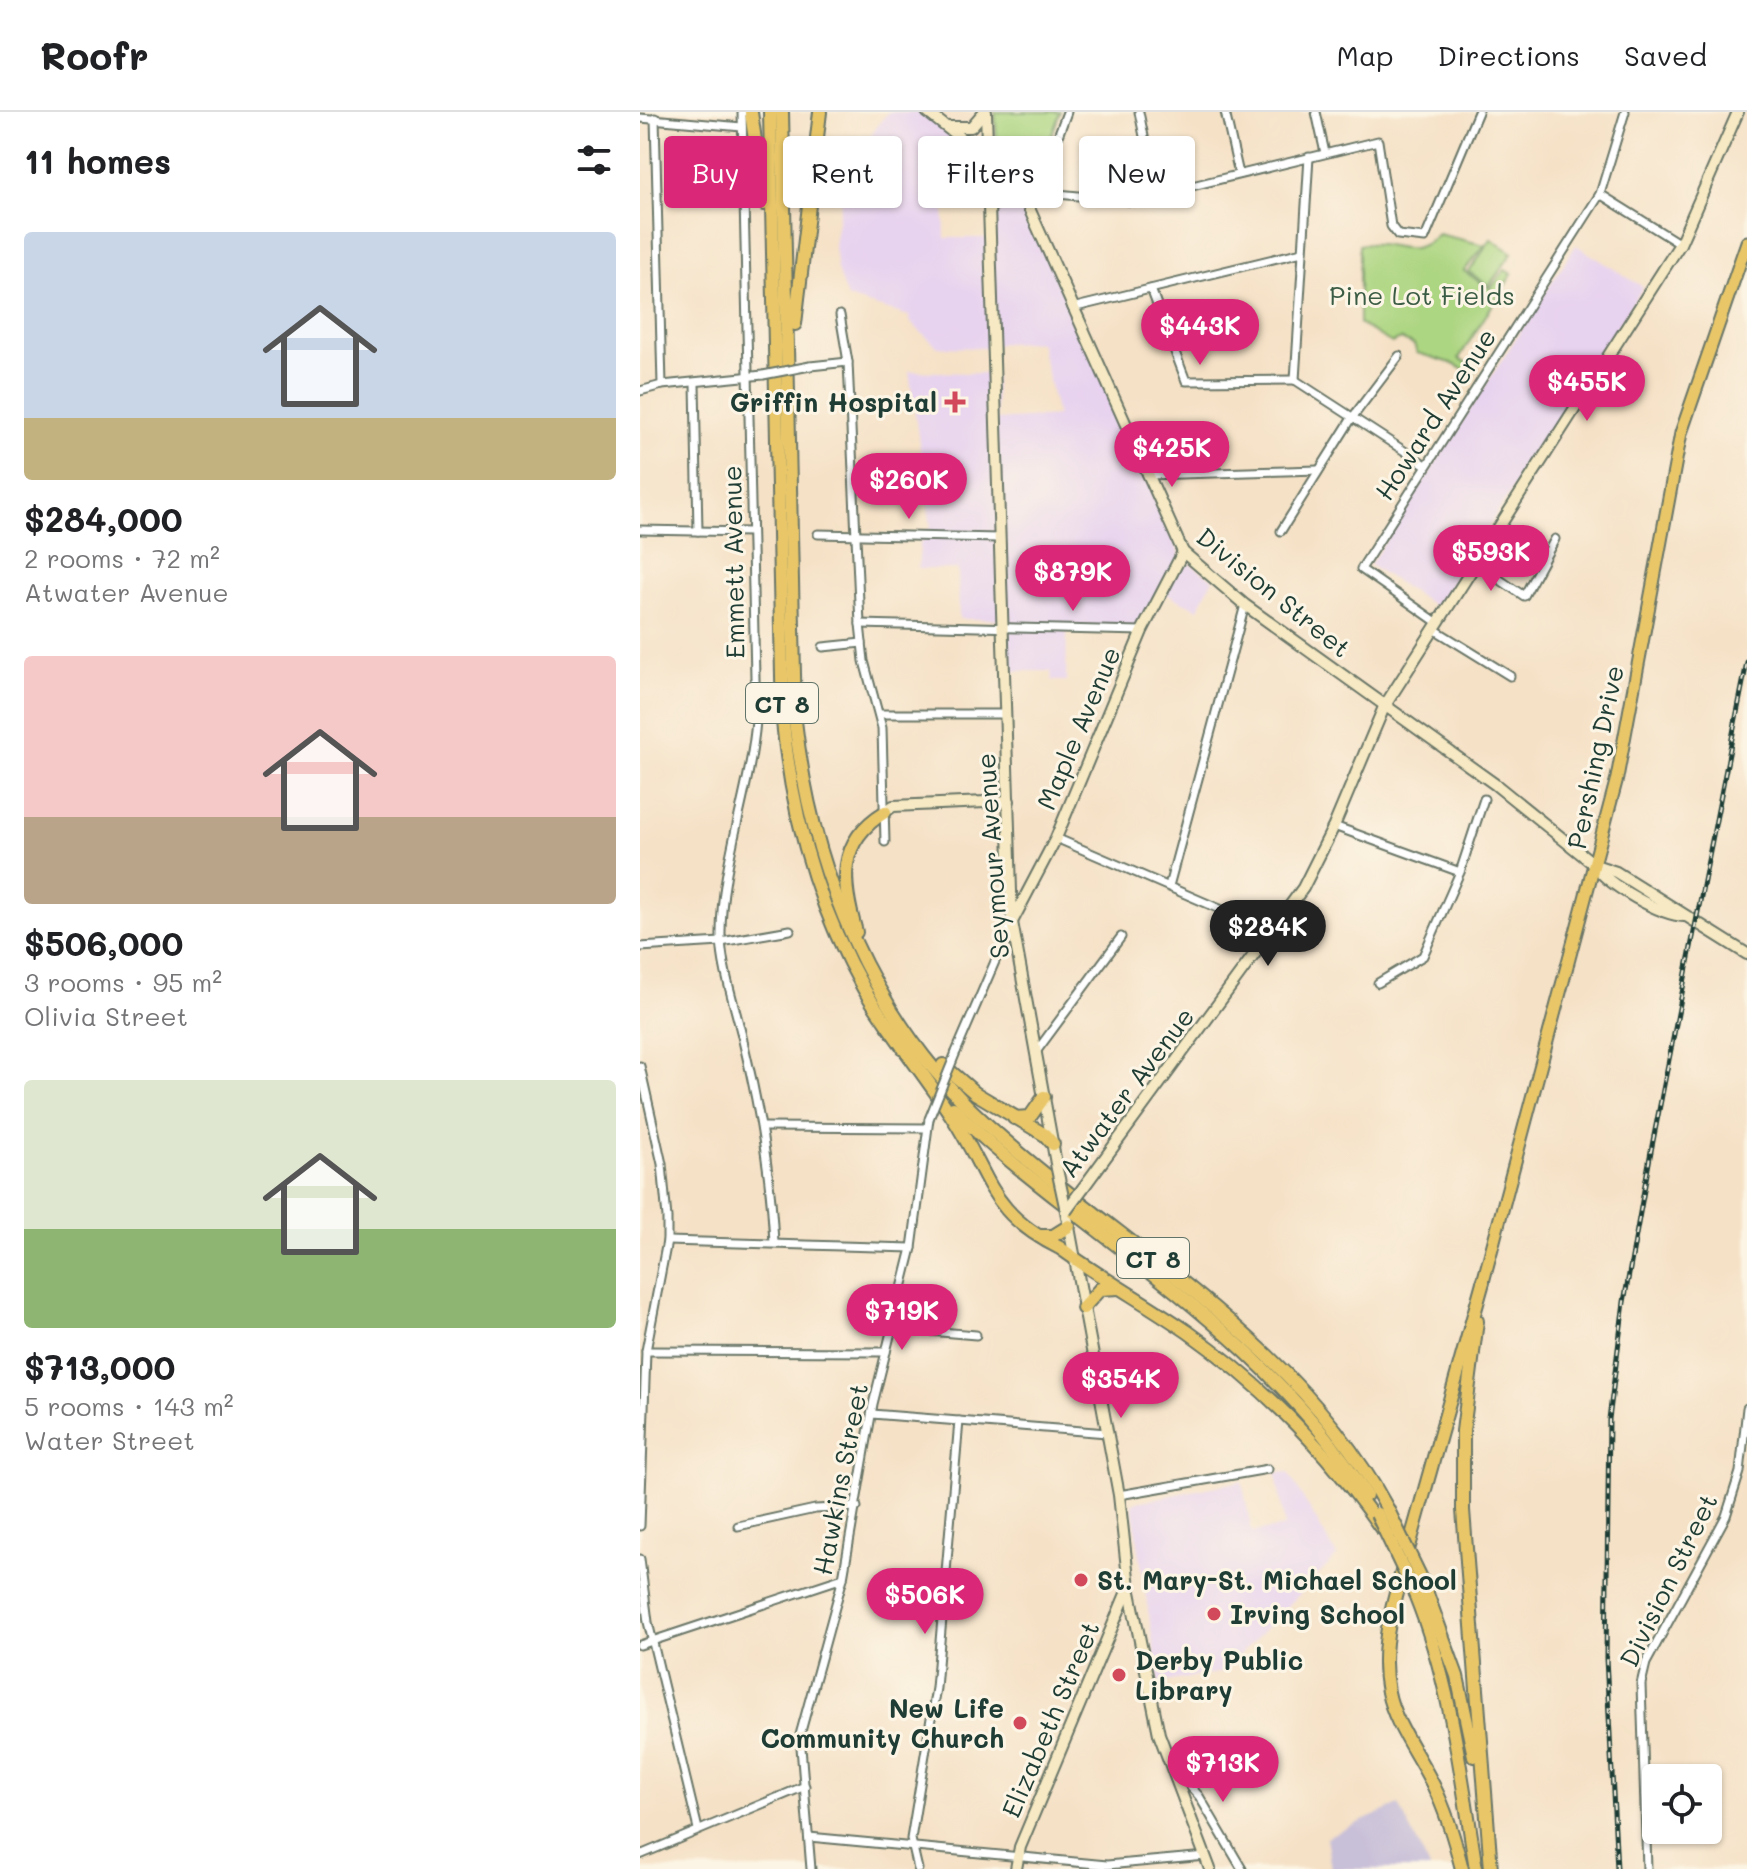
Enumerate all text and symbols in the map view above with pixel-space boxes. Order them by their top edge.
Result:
text: Roofr [40,30,149,80]
text: Map [1337,37,1394,73]
text: Directions [1438,37,1580,73]
text: Saved [1624,37,1707,73]
chip: Buy [664,136,767,208]
chip: Rent [783,136,902,208]
chip: Filters [918,136,1063,208]
chip: New [1079,136,1195,208]
text: 11 homes [24,138,171,183]
icon: filters [572,138,616,182]
park label: Pine Lot Fields [1329,278,1515,312]
icon: home [248,284,392,428]
pin: $443K [1144,299,1256,367]
text: $443K [1159,308,1241,342]
street label: Howard Avenue [1367,322,1503,506]
pin: $455K [1531,355,1643,423]
text: $455K [1547,364,1627,398]
place label: Griffin Hospital [730,385,937,419]
marker: Griffin Hospital [944,391,966,413]
pin: $425K [1116,421,1228,489]
text: $425K [1132,430,1212,464]
pin: $260K [853,453,965,521]
text: $260K [869,462,949,496]
street label: Emmett Avenue [714,465,752,659]
text: $284,000 [24,496,183,541]
street label: Division Street [1190,519,1358,665]
pin: $593K [1435,525,1547,593]
text: $593K [1451,534,1531,568]
text: 2 rooms · 72 m² [24,541,220,575]
pin: $879K [1017,545,1129,613]
text: $879K [1033,554,1113,588]
text: Atwater Avenue [24,575,229,609]
street label: Maple Avenue [1028,641,1128,815]
street label: Pershing Drive [1559,662,1631,852]
road number: CT 8 [746,683,818,723]
icon: home [248,708,392,852]
street label: Seymour Avenue [968,752,1016,960]
pin: $284K [1212,900,1324,968]
text: $284K [1228,909,1308,943]
text: $506,000 [24,920,183,965]
text: 3 rooms · 95 m² [24,965,222,999]
text: Olivia Street [24,999,188,1033]
street label: Atwater Avenue [1051,1000,1201,1184]
icon: home [248,1132,392,1276]
road number: CT 8 [1117,1238,1189,1278]
pin: $719K [846,1284,958,1352]
text: $719K [865,1293,939,1327]
text: $713,000 [24,1344,175,1389]
pin: $354K [1065,1352,1177,1420]
text: $354K [1081,1361,1161,1395]
street label: Hawkins Street [805,1380,875,1578]
text: 5 rooms · 143 m² [24,1389,234,1423]
text: Water Street [24,1423,195,1457]
street label: Division Street [1611,1488,1725,1672]
place label: St. Mary-St. Michael School [1097,1563,1457,1597]
pin: $506K [869,1568,981,1636]
marker: St. Mary-St. Michael School [1072,1571,1090,1589]
text: $506K [885,1577,965,1611]
place label: Irving School [1230,1597,1405,1631]
marker: Irving School [1205,1605,1223,1623]
street label: Elizabeth Street [993,1616,1107,1822]
place label: Derby Public Library [1135,1643,1303,1707]
marker: Derby Public Library [1110,1666,1128,1684]
place label: New Life Community Church [761,1691,1004,1755]
marker: New Life Community Church [1011,1714,1029,1732]
pin: $713K [1167,1736,1279,1804]
text: $713K [1186,1745,1260,1779]
map controls [1642,1764,1722,1844]
button: locate [1642,1764,1722,1844]

